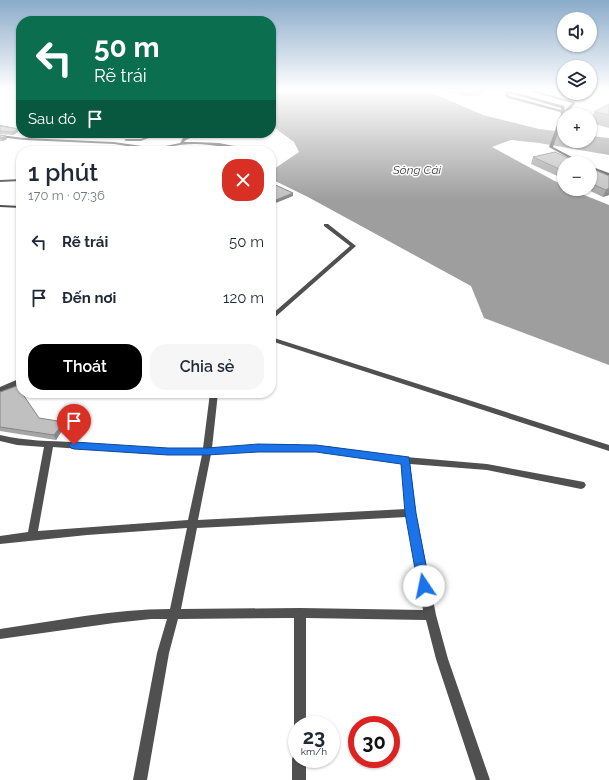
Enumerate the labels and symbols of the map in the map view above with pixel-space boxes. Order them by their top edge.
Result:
water label: Sông Cái [392,163,442,177]
pin [57,404,91,445]
position arrow [403,565,445,607]
speed limit sign: 30 [348,716,400,768]

